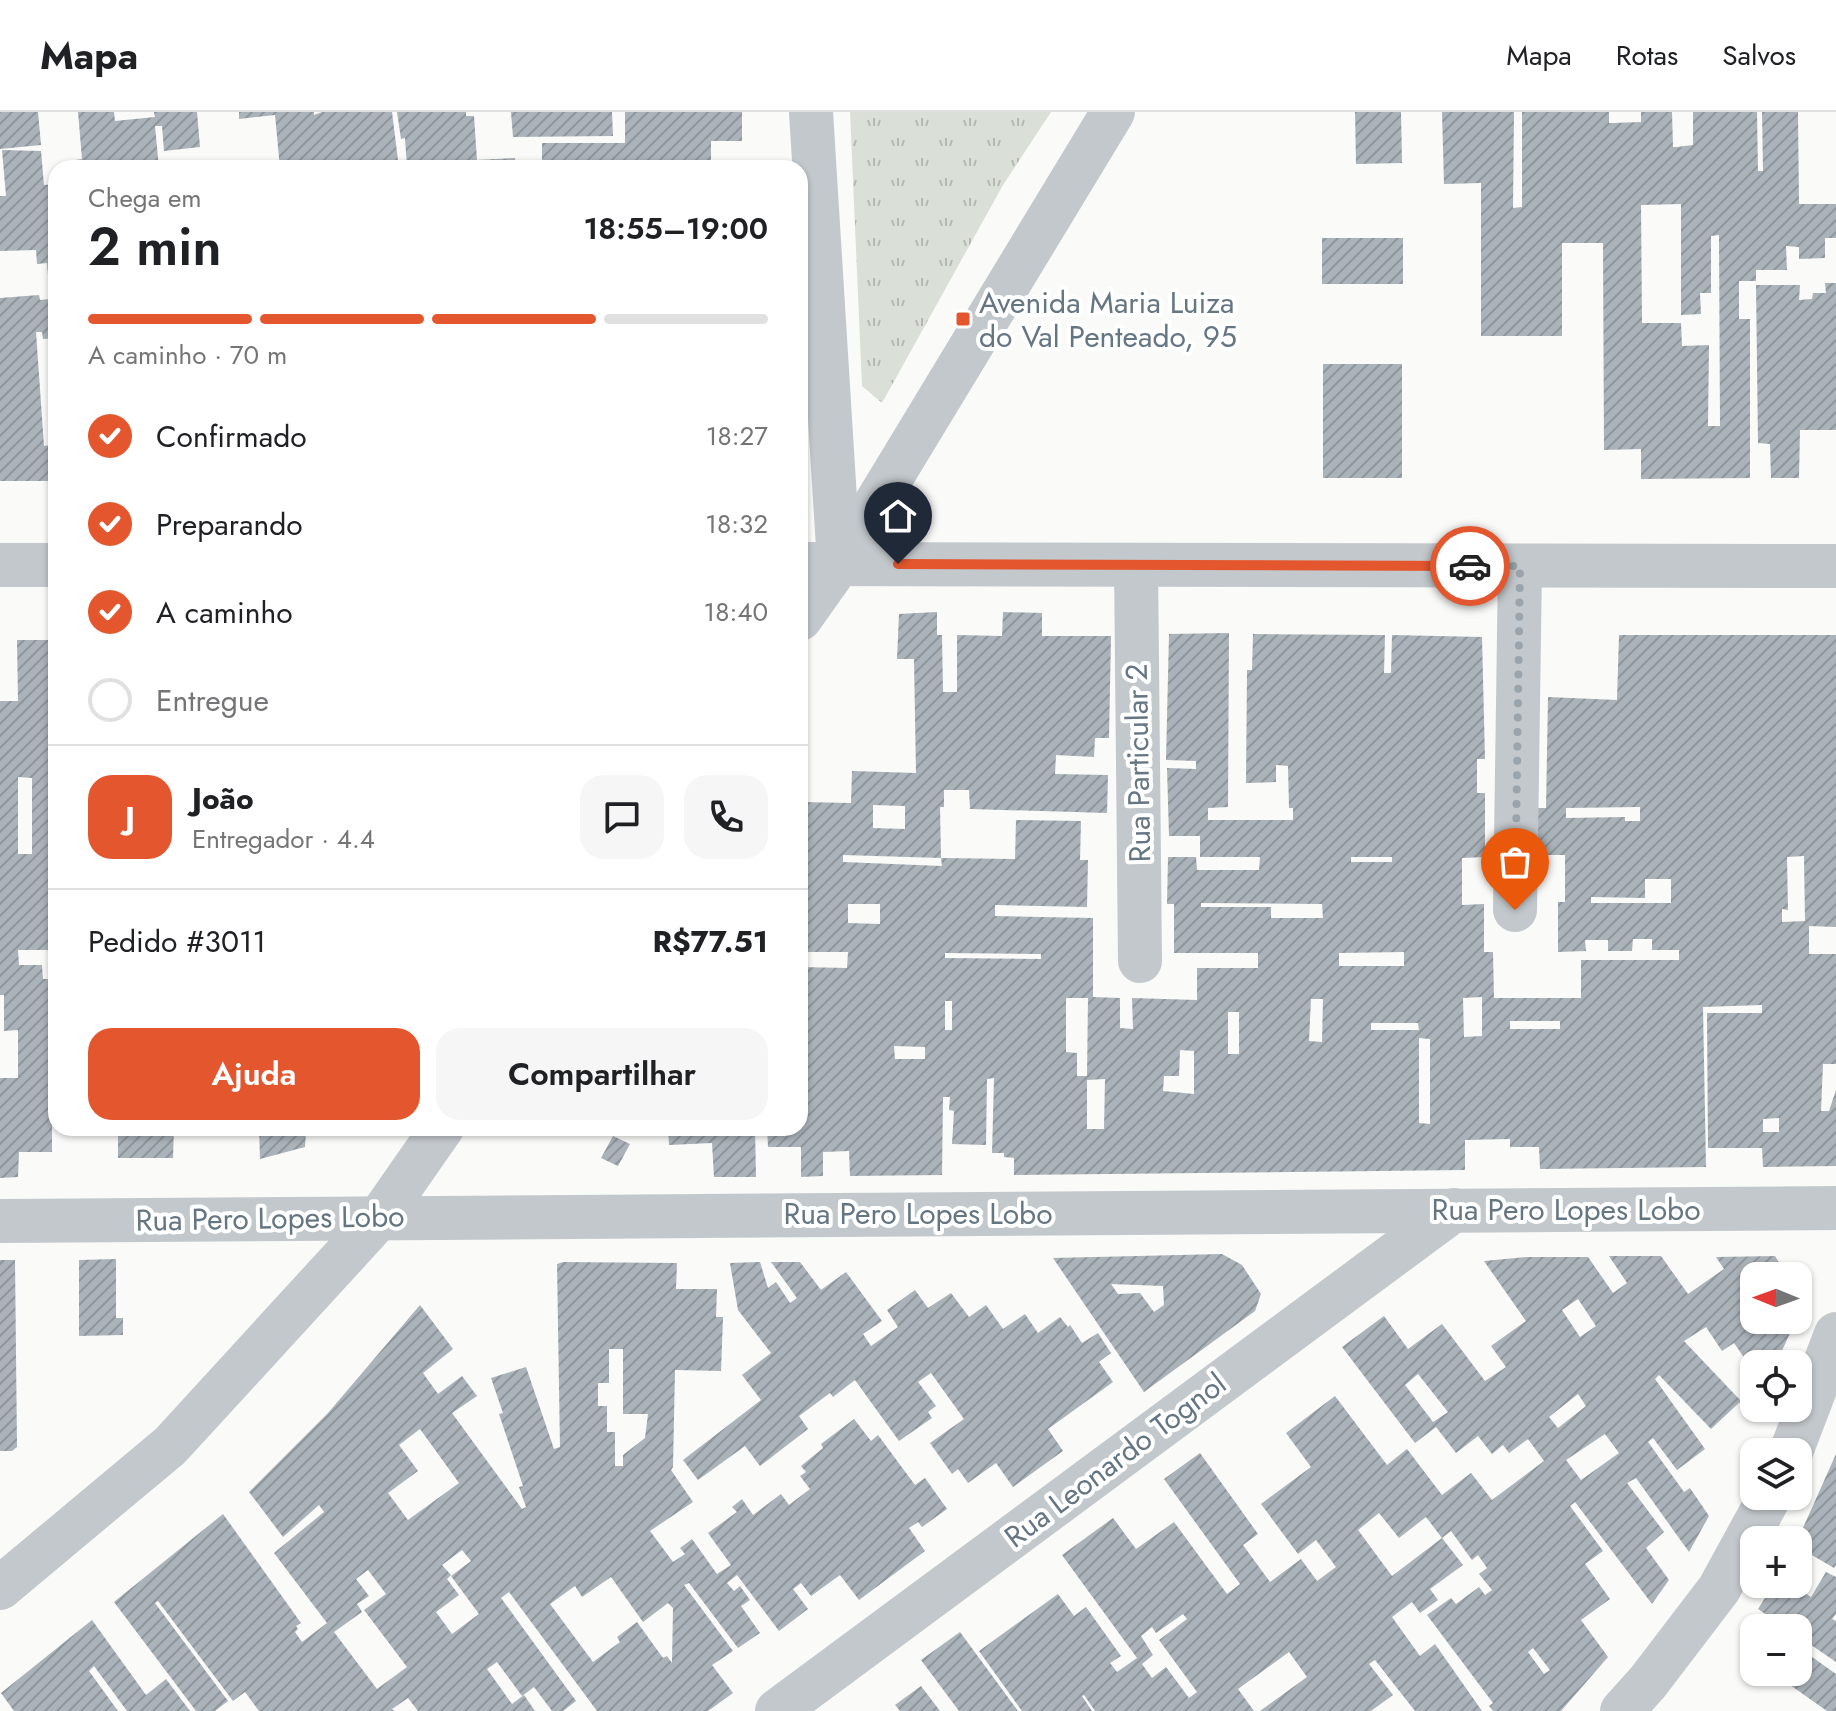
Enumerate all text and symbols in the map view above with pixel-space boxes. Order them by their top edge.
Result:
text: Mapa [40,28,138,83]
text: Mapa [1506,35,1572,76]
text: Rotas [1616,35,1678,76]
text: Salvos [1722,35,1796,76]
text: Chega em [88,179,202,217]
text: 18:55–19:00 [584,207,768,250]
text: 2 min [88,209,221,285]
place label: Avenida Maria Luiza do Val Penteado, 95 [979,281,1237,358]
marker: Avenida Maria Luiza do Val Penteado, 95 [954,310,972,328]
text: A caminho · 70 m [88,336,287,374]
icon: check [88,414,132,458]
text: Confirmado [156,415,307,458]
text: 18:27 [706,417,768,455]
pin [864,482,932,564]
icon: home [876,494,920,538]
icon: check [88,502,132,546]
text: Preparando [156,503,303,546]
text: 18:32 [705,505,768,543]
courier [1430,526,1510,606]
icon: car [1448,544,1492,588]
icon: check [88,590,132,634]
text: A caminho [156,591,293,634]
text: 18:40 [704,593,768,631]
street label: Rua Particular 2 [1115,663,1161,863]
text: Entregue [156,679,269,722]
button: chat [580,775,664,859]
button: phone [684,775,768,859]
text: João [192,777,254,820]
text: J [125,796,135,839]
text: Entregador · 4.4 [192,820,375,858]
pin [1481,828,1549,910]
icon: bag [1493,840,1537,884]
text: Pedido #3011 [88,920,266,963]
text: R$77.51 [652,920,768,963]
button: Ajuda [88,1028,420,1120]
button: Compartilhar [436,1028,768,1120]
street label: Rua Pero Lopes Lobo [1431,1188,1701,1231]
street label: Rua Pero Lopes Lobo [783,1192,1053,1235]
street label: Rua Pero Lopes Lobo [135,1194,405,1242]
north arrow [1740,1262,1812,1334]
map controls [1740,1262,1812,1686]
button: locate [1740,1350,1812,1422]
street label: Rua Leonardo Tognol [995,1362,1235,1558]
button: layers [1740,1438,1812,1510]
button: + [1740,1526,1812,1598]
button: − [1740,1614,1812,1686]

